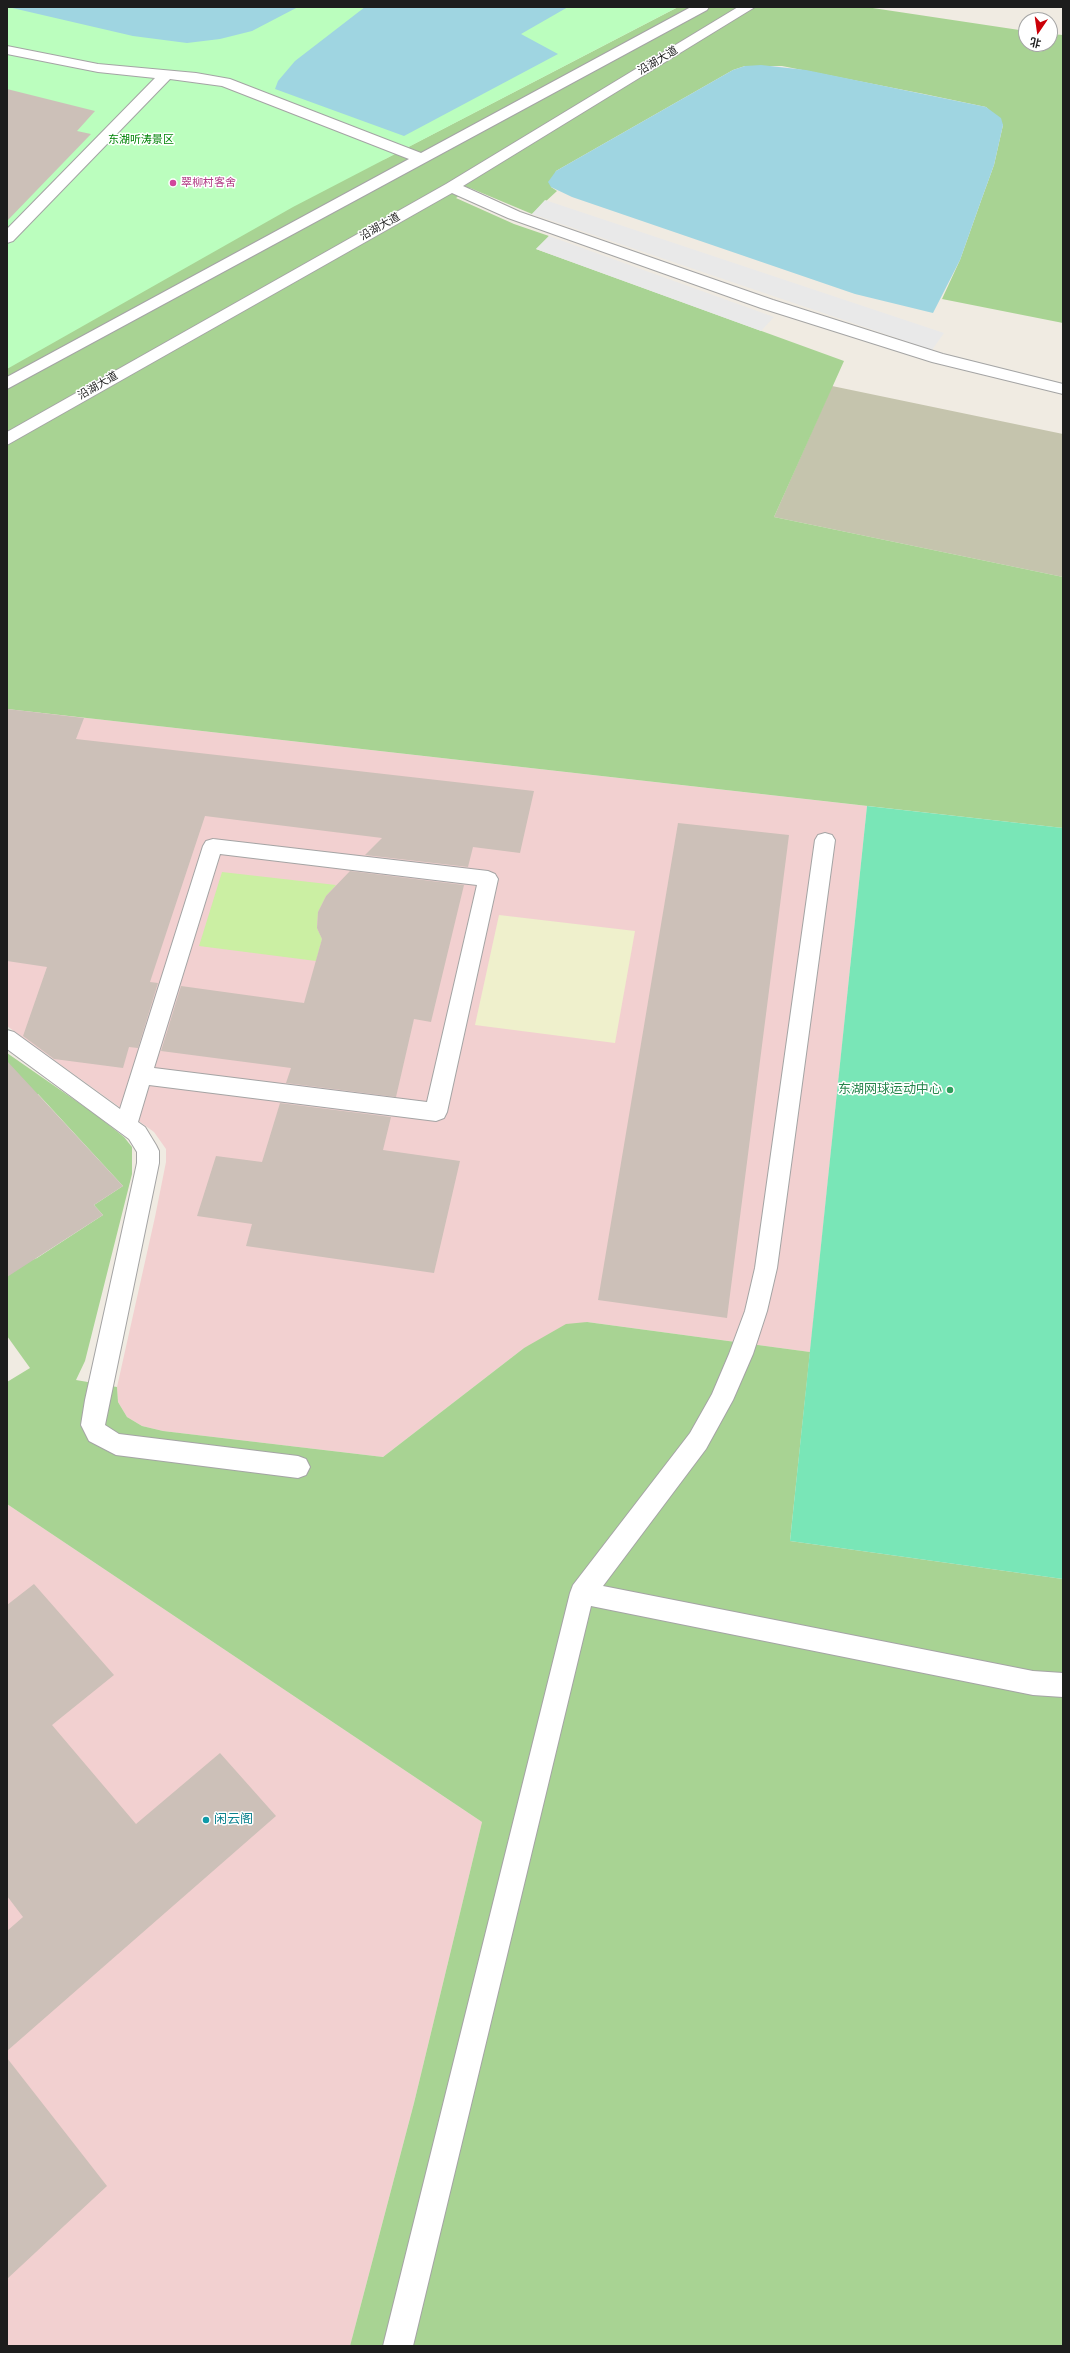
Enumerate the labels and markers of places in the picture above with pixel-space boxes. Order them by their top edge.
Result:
place label: 翠柳村客舍 [181,176,236,190]
marker: 翠柳村客舍 [168,178,178,188]
place label: 东湖网球运动中心 [838,1082,942,1098]
marker: 东湖网球运动中心 [945,1085,955,1095]
place label: 闲云阁 [214,1812,253,1828]
marker: 闲云阁 [201,1815,211,1825]

